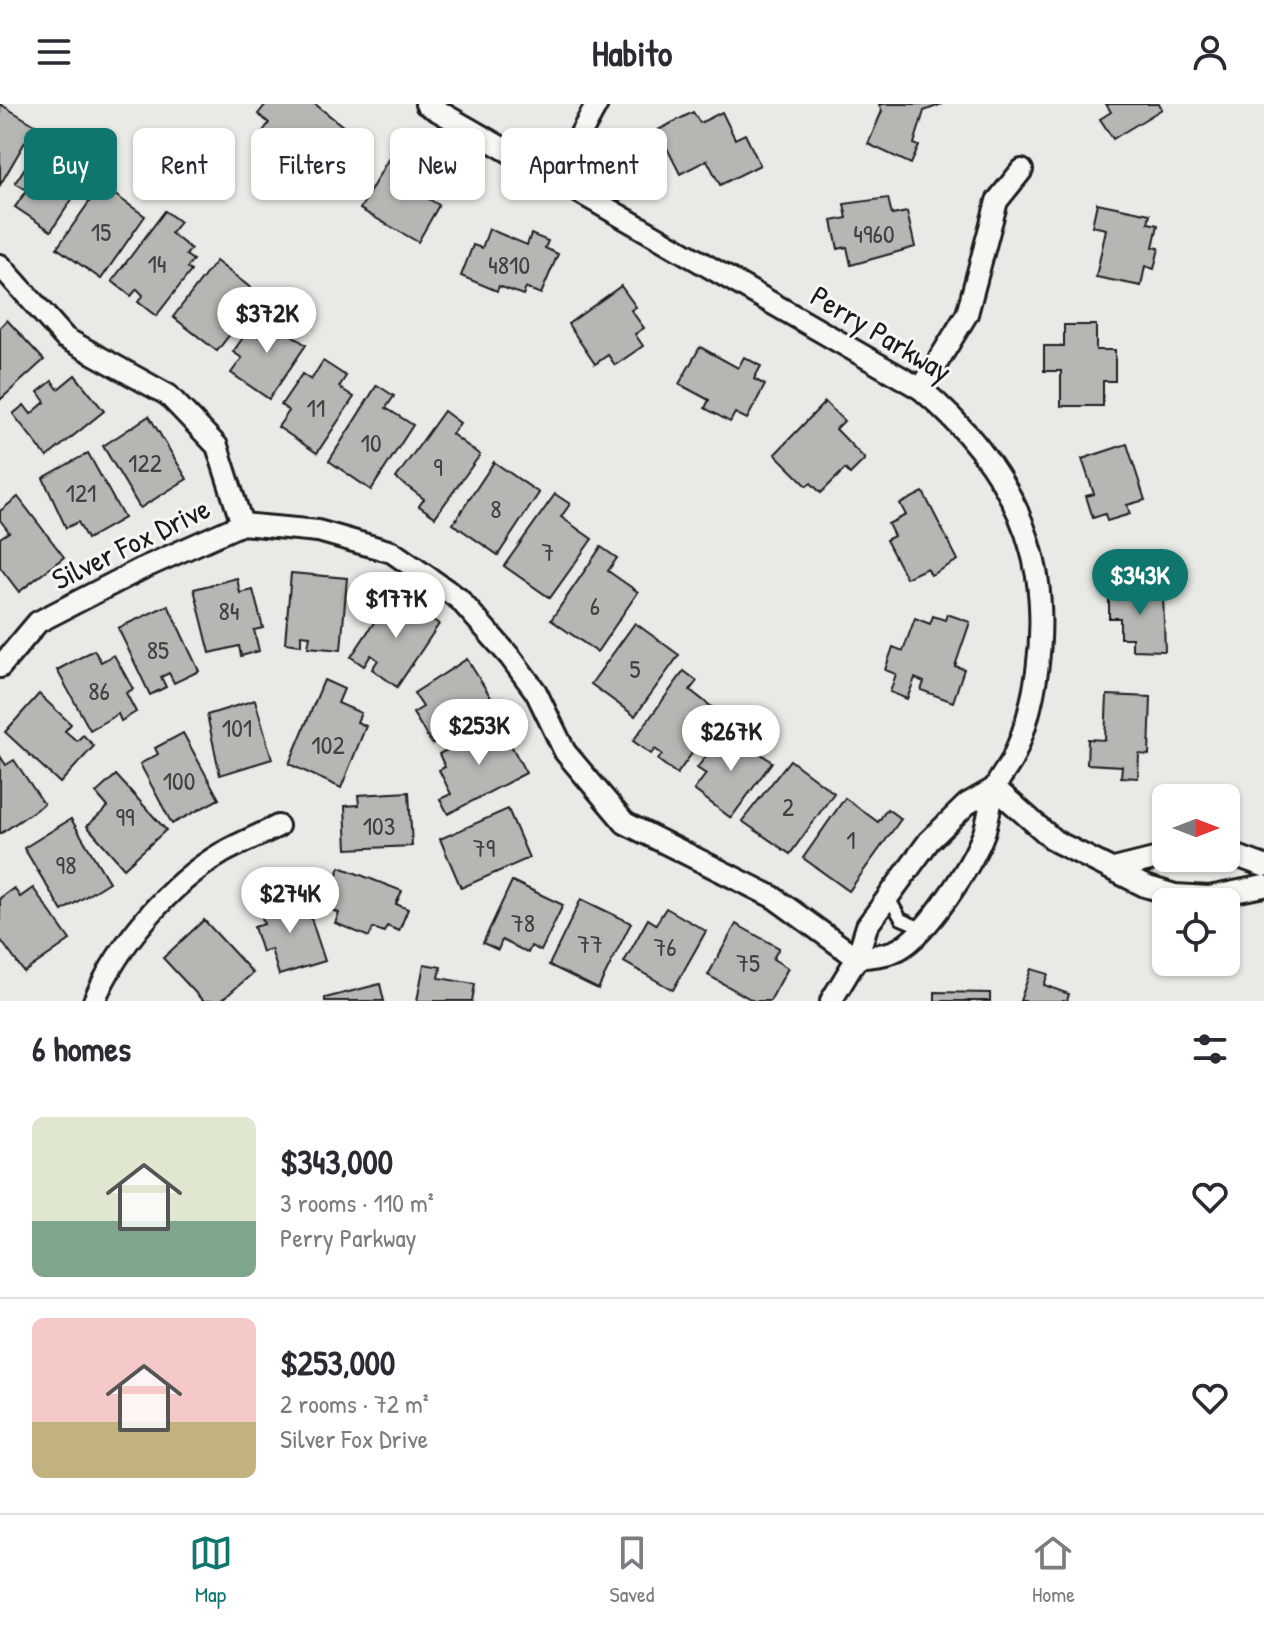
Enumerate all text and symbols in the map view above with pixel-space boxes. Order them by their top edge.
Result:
text: Habito [592,28,672,77]
icon: menu [32,30,76,74]
icon: person [1188,30,1232,74]
chip: Buy [24,128,117,200]
chip: Rent [133,128,235,200]
chip: Filters [251,128,374,200]
chip: New [390,128,485,200]
chip: Apartment [501,128,667,200]
house number: 15 [91,214,111,249]
house number: 4960 [853,216,895,251]
house number: 14 [147,246,167,281]
house number: 4810 [488,247,530,282]
street label: Perry Parkway [804,275,959,391]
pin: $372K [211,287,323,355]
text: $372K [235,295,299,330]
house number: 11 [307,390,325,425]
house number: 10 [360,425,382,460]
house number: 122 [128,445,162,480]
house number: 9 [433,449,443,484]
house number: 121 [65,475,97,510]
street label: Silver Fox Drive [45,488,216,599]
house number: 8 [490,491,502,526]
house number: 7 [542,534,554,569]
pin: $343K [1084,549,1196,617]
text: $343K [1110,557,1170,592]
pin: $177K [340,572,452,640]
text: $177K [365,580,427,615]
house number: 6 [590,588,600,623]
house number: 84 [218,593,240,628]
house number: 85 [147,632,169,667]
house number: 5 [630,651,641,686]
house number: 86 [88,673,110,708]
pin: $253K [423,699,535,767]
pin: $267K [675,705,787,773]
text: $253K [448,707,510,742]
house number: 101 [222,710,252,745]
text: $267K [700,713,762,748]
house number: 102 [311,727,345,762]
house number: 100 [163,763,195,798]
north arrow [1152,784,1240,872]
map controls [1152,784,1240,976]
house number: 2 [782,789,794,824]
house number: 99 [115,799,135,834]
house number: 103 [363,808,395,843]
house number: 1 [846,822,856,857]
house number: 79 [473,830,495,865]
house number: 98 [56,847,76,882]
pin: $274K [234,867,346,935]
text: $274K [259,875,321,910]
button: locate [1152,888,1240,976]
house number: 78 [511,905,535,940]
house number: 77 [577,926,603,961]
house number: 76 [653,929,677,964]
house number: 75 [736,945,760,980]
text: 6 homes [32,1026,131,1072]
icon: filters [1188,1027,1232,1071]
text: $343,000 [280,1139,393,1185]
icon: home [96,1149,192,1245]
icon: heart [1188,1175,1232,1219]
text: 3 rooms · 110 m² [280,1185,434,1220]
text: Perry Parkway [280,1220,417,1255]
text: $253,000 [280,1340,395,1386]
icon: home [96,1350,192,1446]
icon: heart [1188,1376,1232,1420]
text: 2 rooms · 72 m² [280,1386,429,1421]
text: Silver Fox Drive [280,1421,428,1456]
tab: Map [189,1531,233,1609]
tab: Saved [610,1531,654,1609]
tab: Home [1031,1531,1075,1609]

